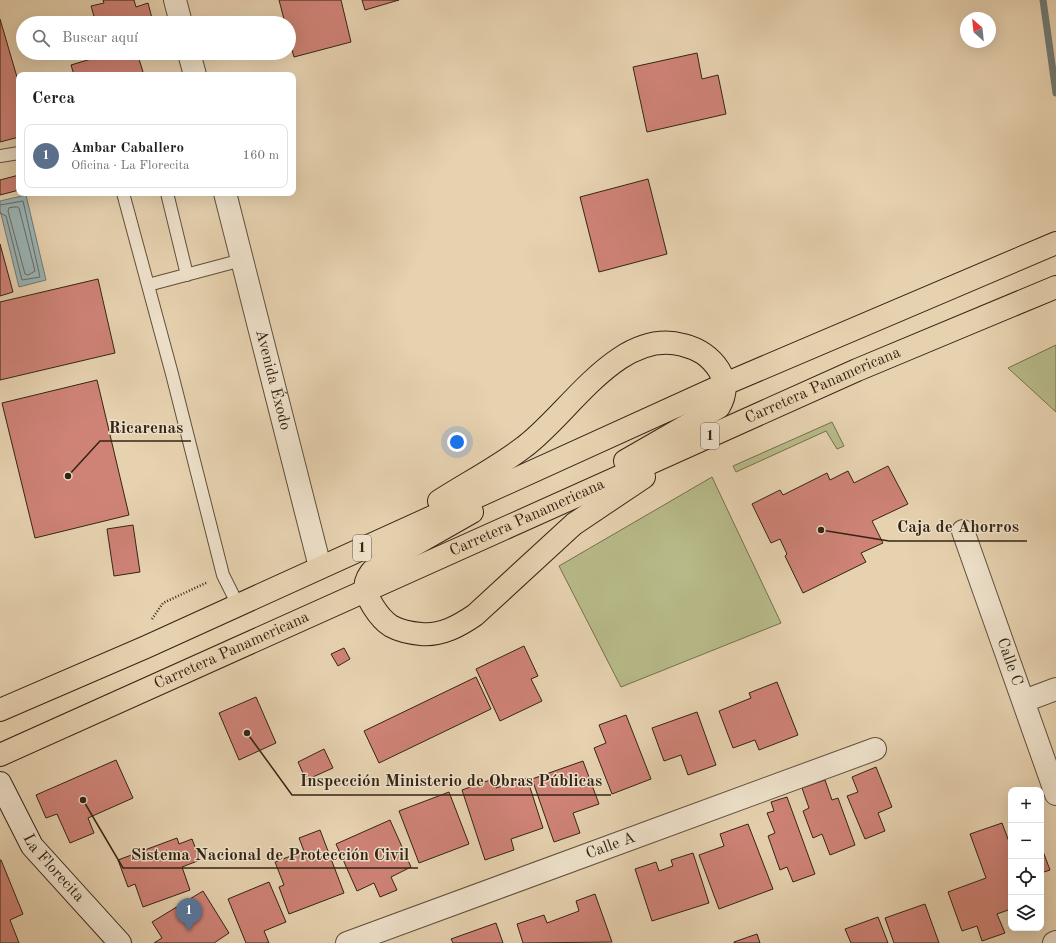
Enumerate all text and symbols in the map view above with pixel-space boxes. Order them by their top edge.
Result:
north arrow [960,12,996,48]
search box [16,16,296,60]
icon: search [30,27,52,49]
text: Buscar aquí [62,31,138,46]
text: Cerca [32,90,75,107]
text: Ambar Caballero [71,141,184,156]
text: 1 [42,149,50,162]
text: 160 m [242,149,279,162]
text: Oficina · La Florecita [71,159,190,172]
street label: Avenida Éxodo [252,328,293,432]
street label: Carretera Panamericana [743,345,903,427]
callout: Ricarenas [100,412,191,441]
text: Ricarenas [109,420,183,437]
road number: 1 [701,423,719,449]
your location [447,432,467,452]
street label: Carretera Panamericana [447,476,607,560]
callout: Caja de Ahorros [889,512,1027,541]
text: Caja de Ahorros [897,519,1019,536]
road number: 1 [353,535,371,561]
street label: Carretera Panamericana [152,609,312,693]
street label: Calle C [993,636,1025,688]
callout: Inspección Ministerio de Obras Públicas [292,766,611,795]
text: Inspección Ministerio de Obras Públicas [300,773,602,790]
map controls [1008,787,1044,931]
button: + [1008,787,1044,823]
button: − [1008,823,1044,859]
street label: Calle A [584,830,638,862]
street label: La Florecita [19,832,87,905]
callout: Sistema Nacional de Protección Civil [123,839,418,868]
text: Sistema Nacional de Protección Civil [131,847,409,864]
button: locate [1008,859,1044,895]
button: layers [1008,895,1044,931]
pin: 1 [176,898,202,931]

